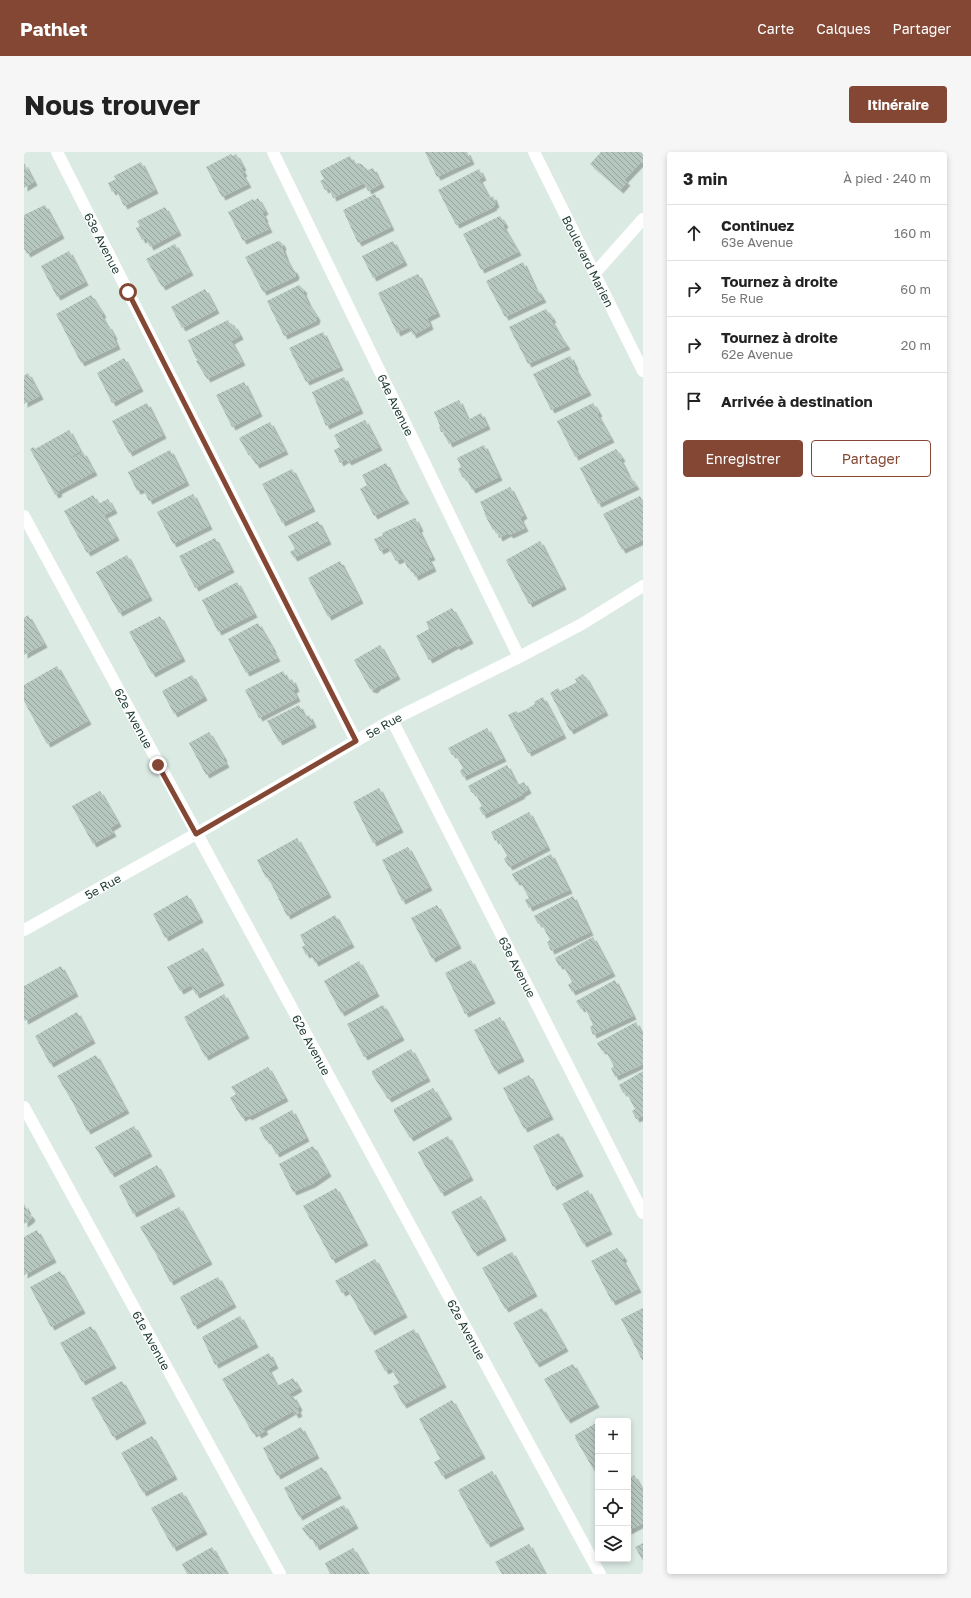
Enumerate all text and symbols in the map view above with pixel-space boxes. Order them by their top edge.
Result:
text: Pathlet [20,17,88,40]
text: Carte [757,20,794,37]
text: Calques [816,20,871,37]
text: Partager [893,20,951,37]
button: Itinéraire [849,86,947,123]
text: Nous trouver [24,88,200,121]
text: 3 min [683,168,727,189]
text: À pied · 240 m [843,170,931,186]
street label: 63e Avenue [81,210,125,276]
street label: Boulevard Marien [559,213,617,310]
text: Continuez [721,216,794,234]
icon: ahead [683,222,705,244]
text: 160 m [894,225,931,241]
text: 63e Avenue [721,234,793,250]
text: Tournez à droite [721,272,838,290]
icon: right [683,278,705,300]
text: 60 m [900,281,931,297]
route start [119,283,137,301]
text: 5e Rue [721,290,763,306]
text: Tournez à droite [721,328,838,346]
icon: right [683,334,705,356]
text: 20 m [901,337,931,353]
text: 62e Avenue [721,346,793,362]
street label: 64e Avenue [375,371,417,438]
icon: arrive [683,390,705,412]
text: Arrivée à destination [721,392,873,410]
button: Enregistrer [683,440,803,477]
button: Partager [811,440,931,477]
street label: 62e Avenue [111,685,157,751]
street label: 5e Rue [363,709,404,741]
route end [149,756,167,774]
street label: 5e Rue [82,870,123,902]
street label: 63e Avenue [496,934,540,1000]
street label: 62e Avenue [289,1012,334,1078]
street label: 62e Avenue [444,1296,489,1362]
street label: 61e Avenue [130,1308,174,1373]
map controls [595,1418,631,1562]
button: + [595,1418,631,1454]
button: − [595,1454,631,1490]
button: locate [595,1490,631,1526]
button: layers [595,1526,631,1562]

